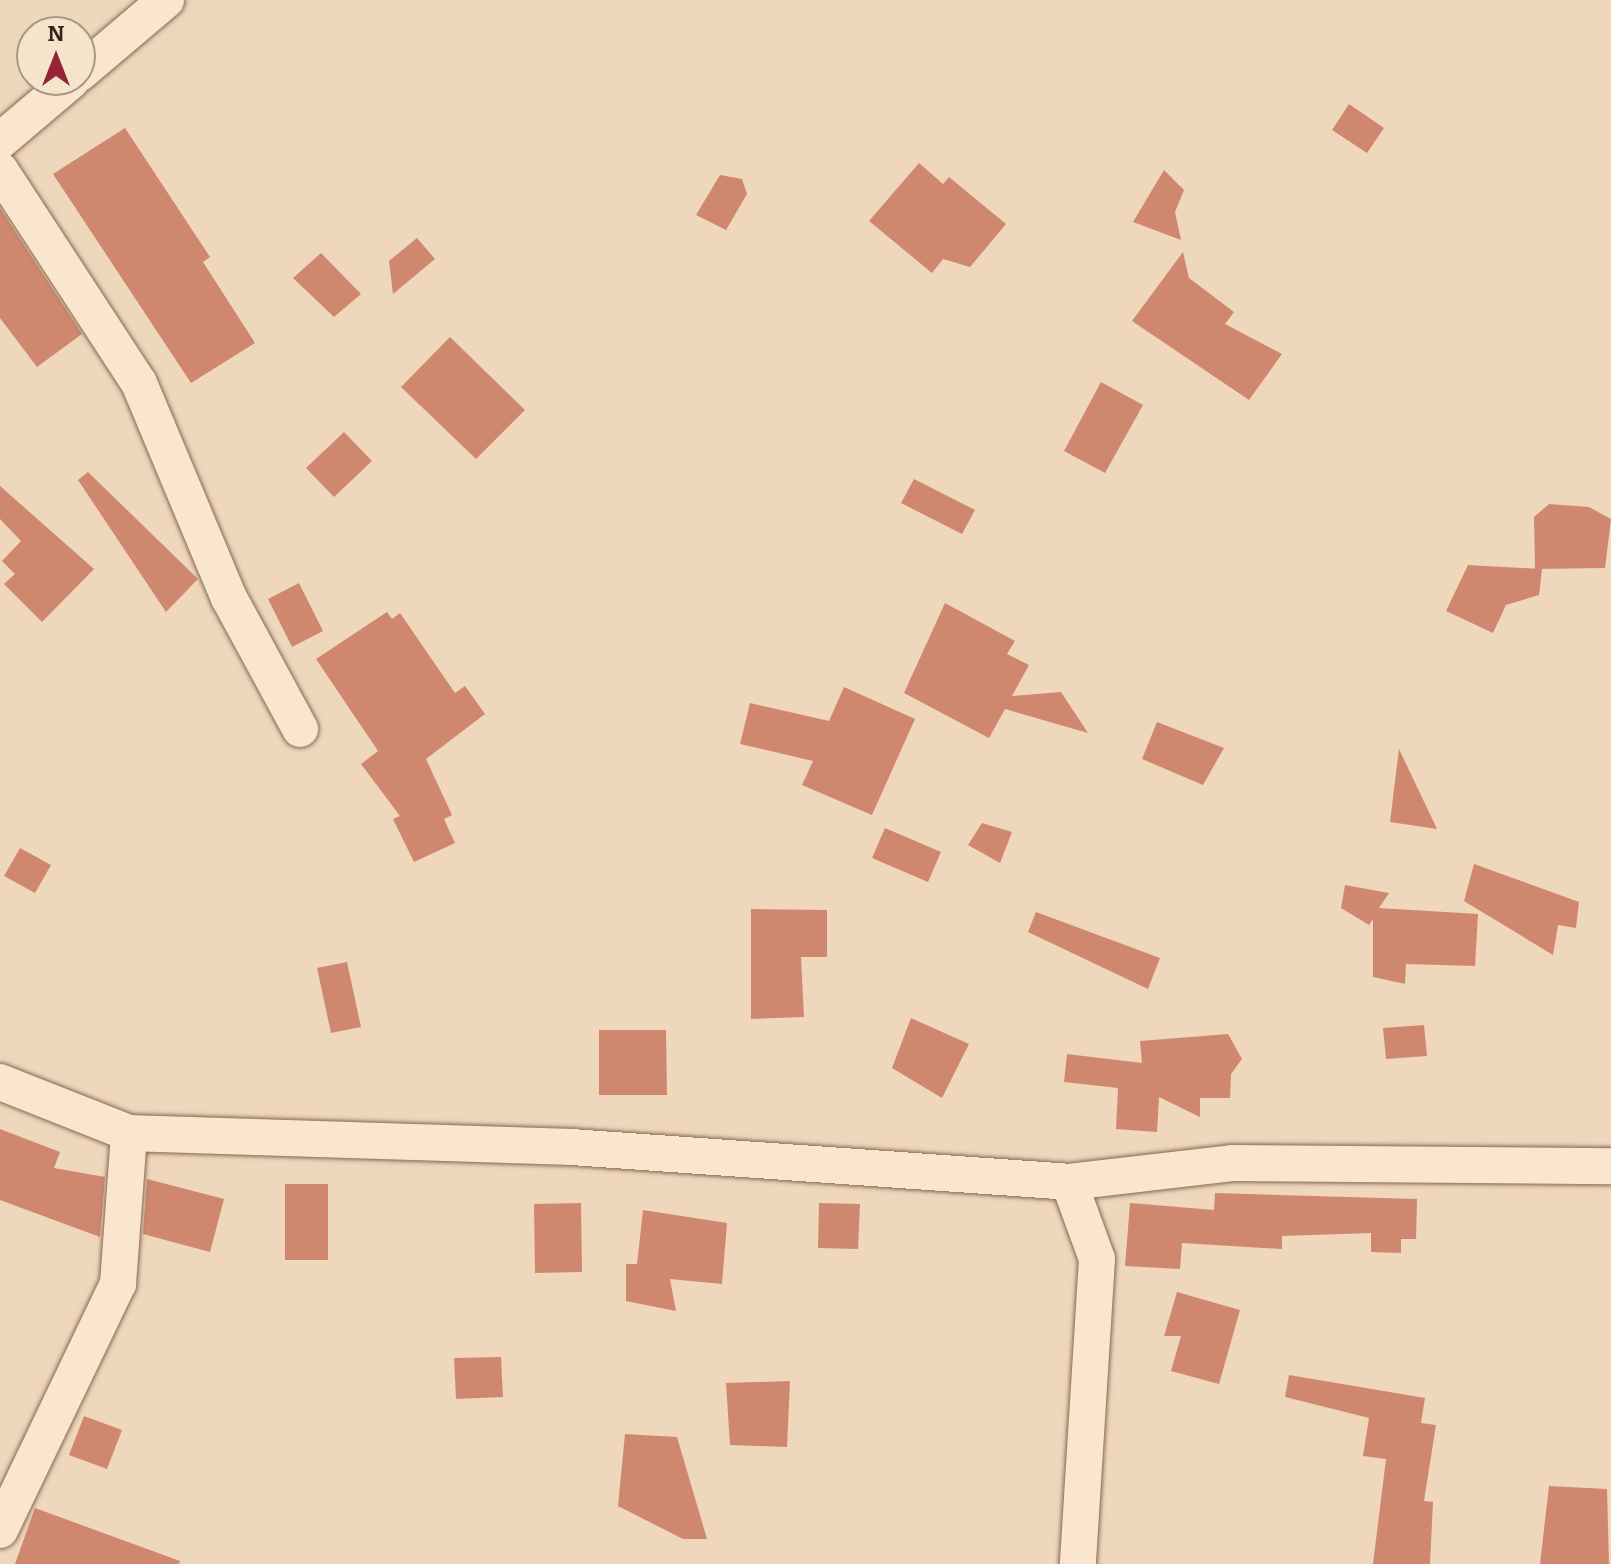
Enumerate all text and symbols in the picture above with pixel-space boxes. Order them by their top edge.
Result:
north arrow [16,16,96,96]
text: N [48,20,64,47]

